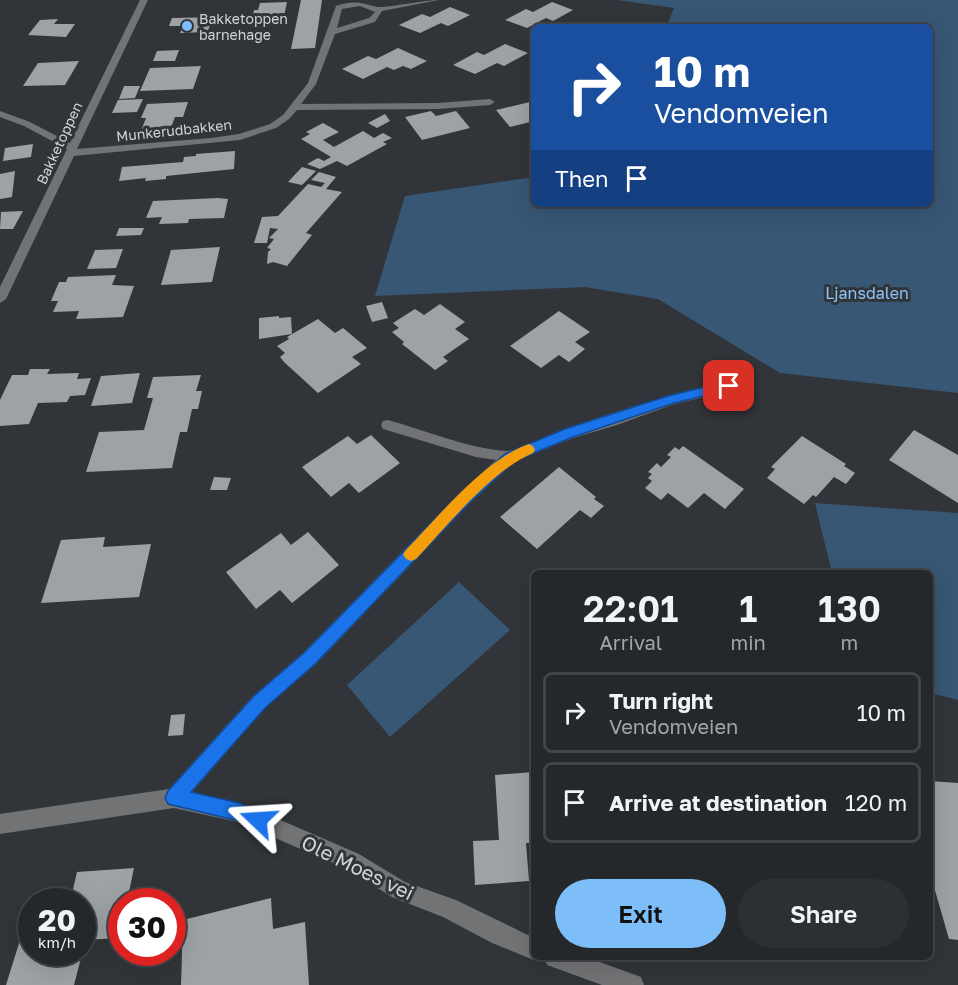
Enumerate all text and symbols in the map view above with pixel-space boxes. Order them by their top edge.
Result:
place label: Bakketoppen barnehage [199,10,288,43]
marker: Bakketoppen barnehage [180,19,194,33]
text: 10 m [654,46,750,96]
icon: right [555,48,633,126]
text: Vendomveien [654,97,829,129]
street label: Bakketoppen [33,99,85,187]
street label: Munkerudbakken [115,115,233,145]
icon: arrive [620,162,653,195]
text: Then [555,165,608,192]
park label: Ljansdalen [825,283,909,303]
pin [703,360,754,411]
icon: arrive [712,369,745,402]
text: 22:01 [583,587,679,630]
text: 1 [739,587,757,630]
text: 130 [818,587,881,630]
text: Arrival [599,630,662,654]
text: min [731,630,766,654]
text: m [841,630,858,654]
text: Turn right [609,687,713,714]
icon: right [558,696,591,729]
text: 10 m [857,699,906,726]
text: Vendomveien [609,714,738,738]
icon: arrive [558,786,591,819]
position arrow [226,788,290,852]
text: Arrive at destination [609,789,827,816]
text: 120 m [845,789,907,816]
street label: Ole Moes vei [298,830,418,904]
button: Exit [555,879,726,948]
button: Share [738,879,909,948]
speed limit sign: 30 [108,888,186,966]
text: 20 [38,902,76,938]
text: km/h [38,933,76,951]

